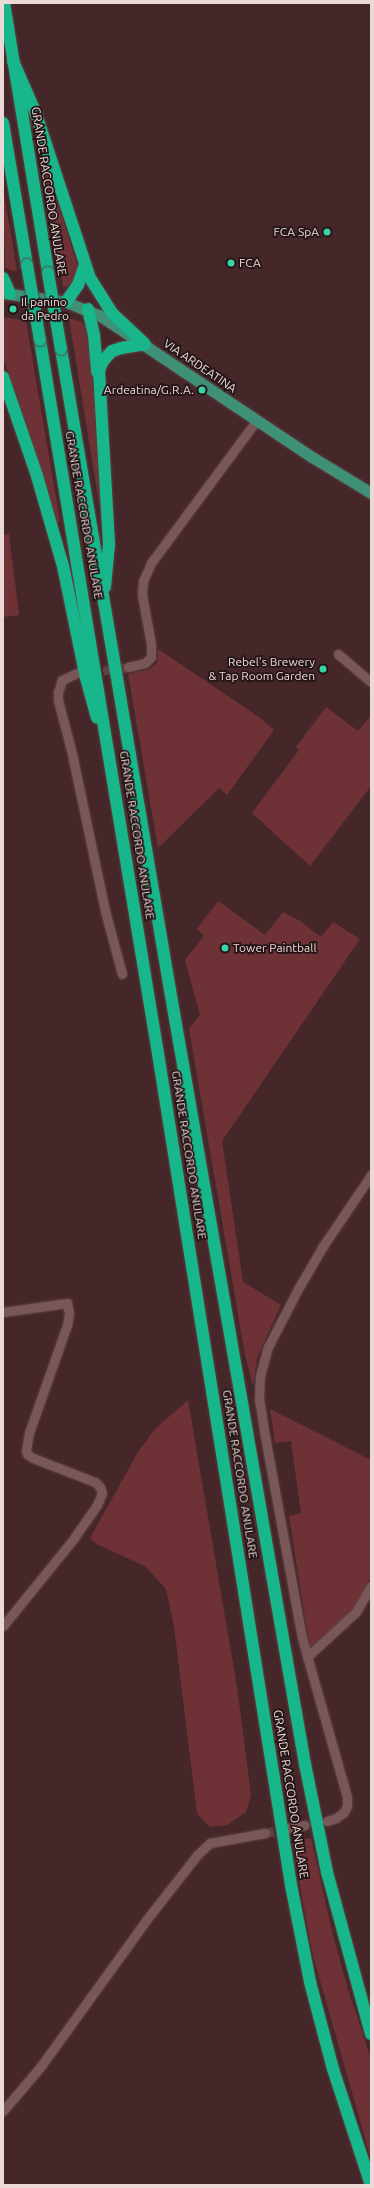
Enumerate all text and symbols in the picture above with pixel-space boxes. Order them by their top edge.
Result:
street label: GRANDE RACCORDO ANULARE [29,106,69,276]
place label: FCA SpA [273,225,319,239]
marker: FCA SpA [322,227,332,237]
place label: FCA [239,256,261,270]
marker: FCA [226,258,236,268]
place label: Il panino da Pedro [21,295,69,323]
marker: Il panino da Pedro [8,304,18,314]
street label: VIA ARDEATINA [161,336,239,396]
place label: Ardeatina/G.R.A. [104,383,194,397]
marker: Ardeatina/G.R.A. [197,385,207,395]
street label: GRANDE RACCORDO ANULARE [62,430,106,600]
place label: Rebel's Brewery & Tap Room Garden [209,655,315,683]
marker: Rebel's Brewery & Tap Room Garden [318,664,328,674]
street label: GRANDE RACCORDO ANULARE [117,750,157,920]
place label: Tower Paintball [233,941,317,955]
marker: Tower Paintball [220,943,230,953]
street label: GRANDE RACCORDO ANULARE [169,1070,209,1240]
street label: GRANDE RACCORDO ANULARE [220,1389,260,1559]
street label: GRANDE RACCORDO ANULARE [271,1709,311,1879]

